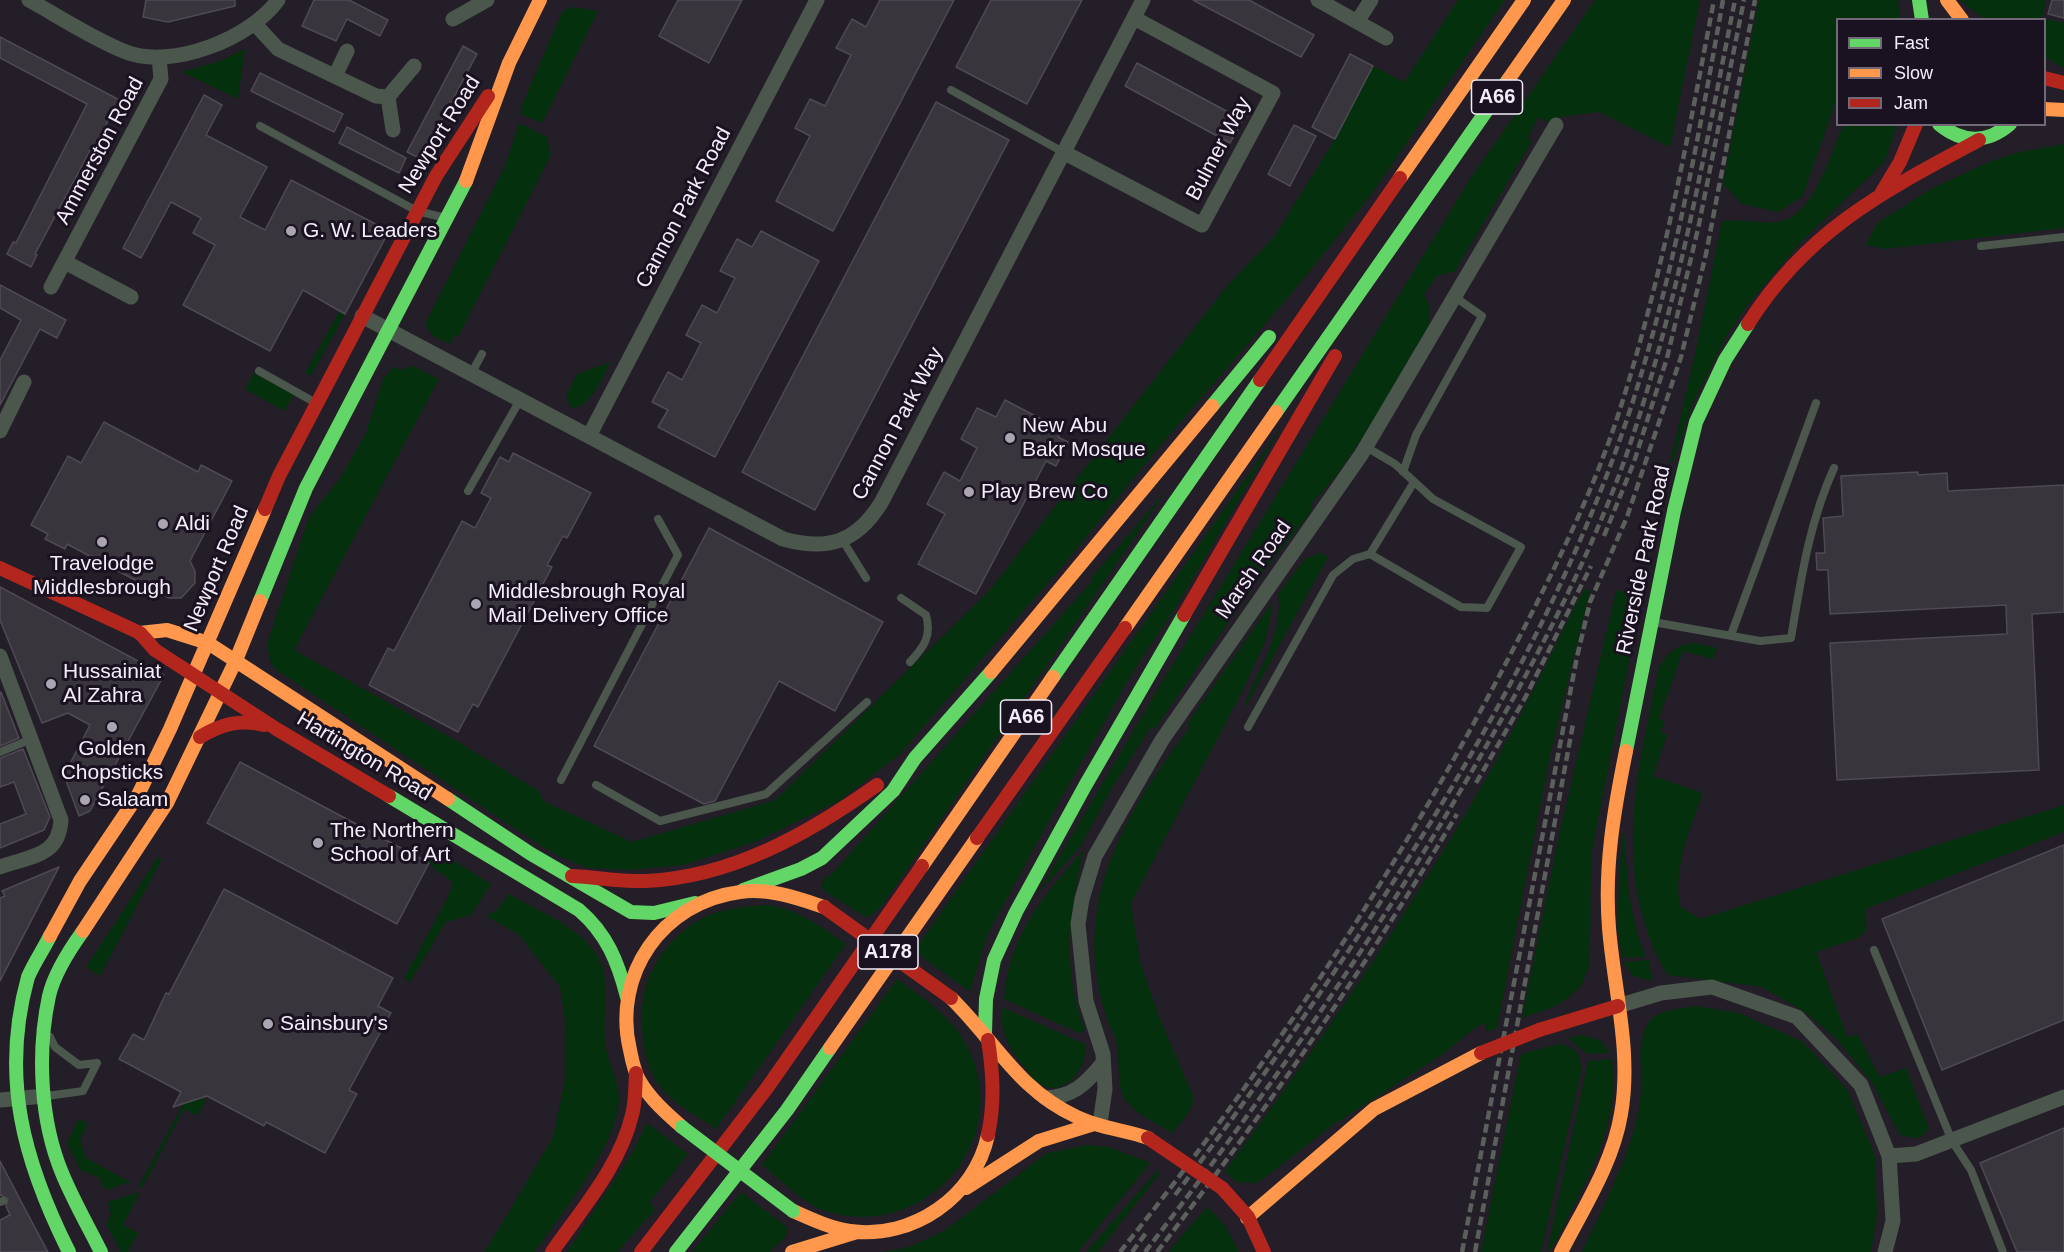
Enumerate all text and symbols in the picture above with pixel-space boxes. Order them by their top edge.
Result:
legend [1836,18,2046,126]
text: Fast [1894,33,1929,53]
text: Slow [1894,63,1933,83]
street label: Newport Road [394,71,486,199]
street label: Ammerston Road [51,73,149,229]
road number: A66 [1472,80,1522,114]
street label: Bulmer Way [1181,93,1257,205]
text: Jam [1894,93,1928,113]
street label: Cannon Park Road [631,123,737,293]
place label: G. W. Leaders [303,218,437,244]
marker: G. W. Leaders [284,224,298,238]
street label: Cannon Park Way [847,343,949,505]
place label: New Abu Bakr Mosque [1022,413,1146,463]
marker: New Abu Bakr Mosque [1003,431,1017,445]
street label: Riverside Park Road [1612,463,1676,657]
place label: Play Brew Co [981,479,1108,505]
marker: Play Brew Co [962,485,976,499]
street label: Newport Road [179,502,255,636]
place label: Aldi [175,511,210,537]
street label: Marsh Road [1211,516,1297,624]
marker: Aldi [156,517,170,531]
marker: Travelodge Middlesbrough [95,535,109,549]
place label: Travelodge Middlesbrough [33,551,171,601]
place label: Middlesbrough Royal Mail Delivery Office [488,579,685,629]
marker: Middlesbrough Royal Mail Delivery Office [469,597,483,611]
place label: Hussainiat Al Zahra [63,659,161,709]
marker: Hussainiat Al Zahra [44,677,58,691]
road number: A66 [1000,700,1052,734]
street label: Hartington Road [292,707,436,807]
marker: Golden Chopsticks [105,720,119,734]
place label: Golden Chopsticks [61,736,163,786]
place label: Salaam [97,787,168,813]
marker: Salaam [78,793,92,807]
place label: The Northern School of Art [330,818,454,868]
marker: The Northern School of Art [311,836,325,850]
road number: A178 [858,935,918,969]
place label: Sainsbury's [280,1011,388,1037]
marker: Sainsbury's [261,1017,275,1031]

